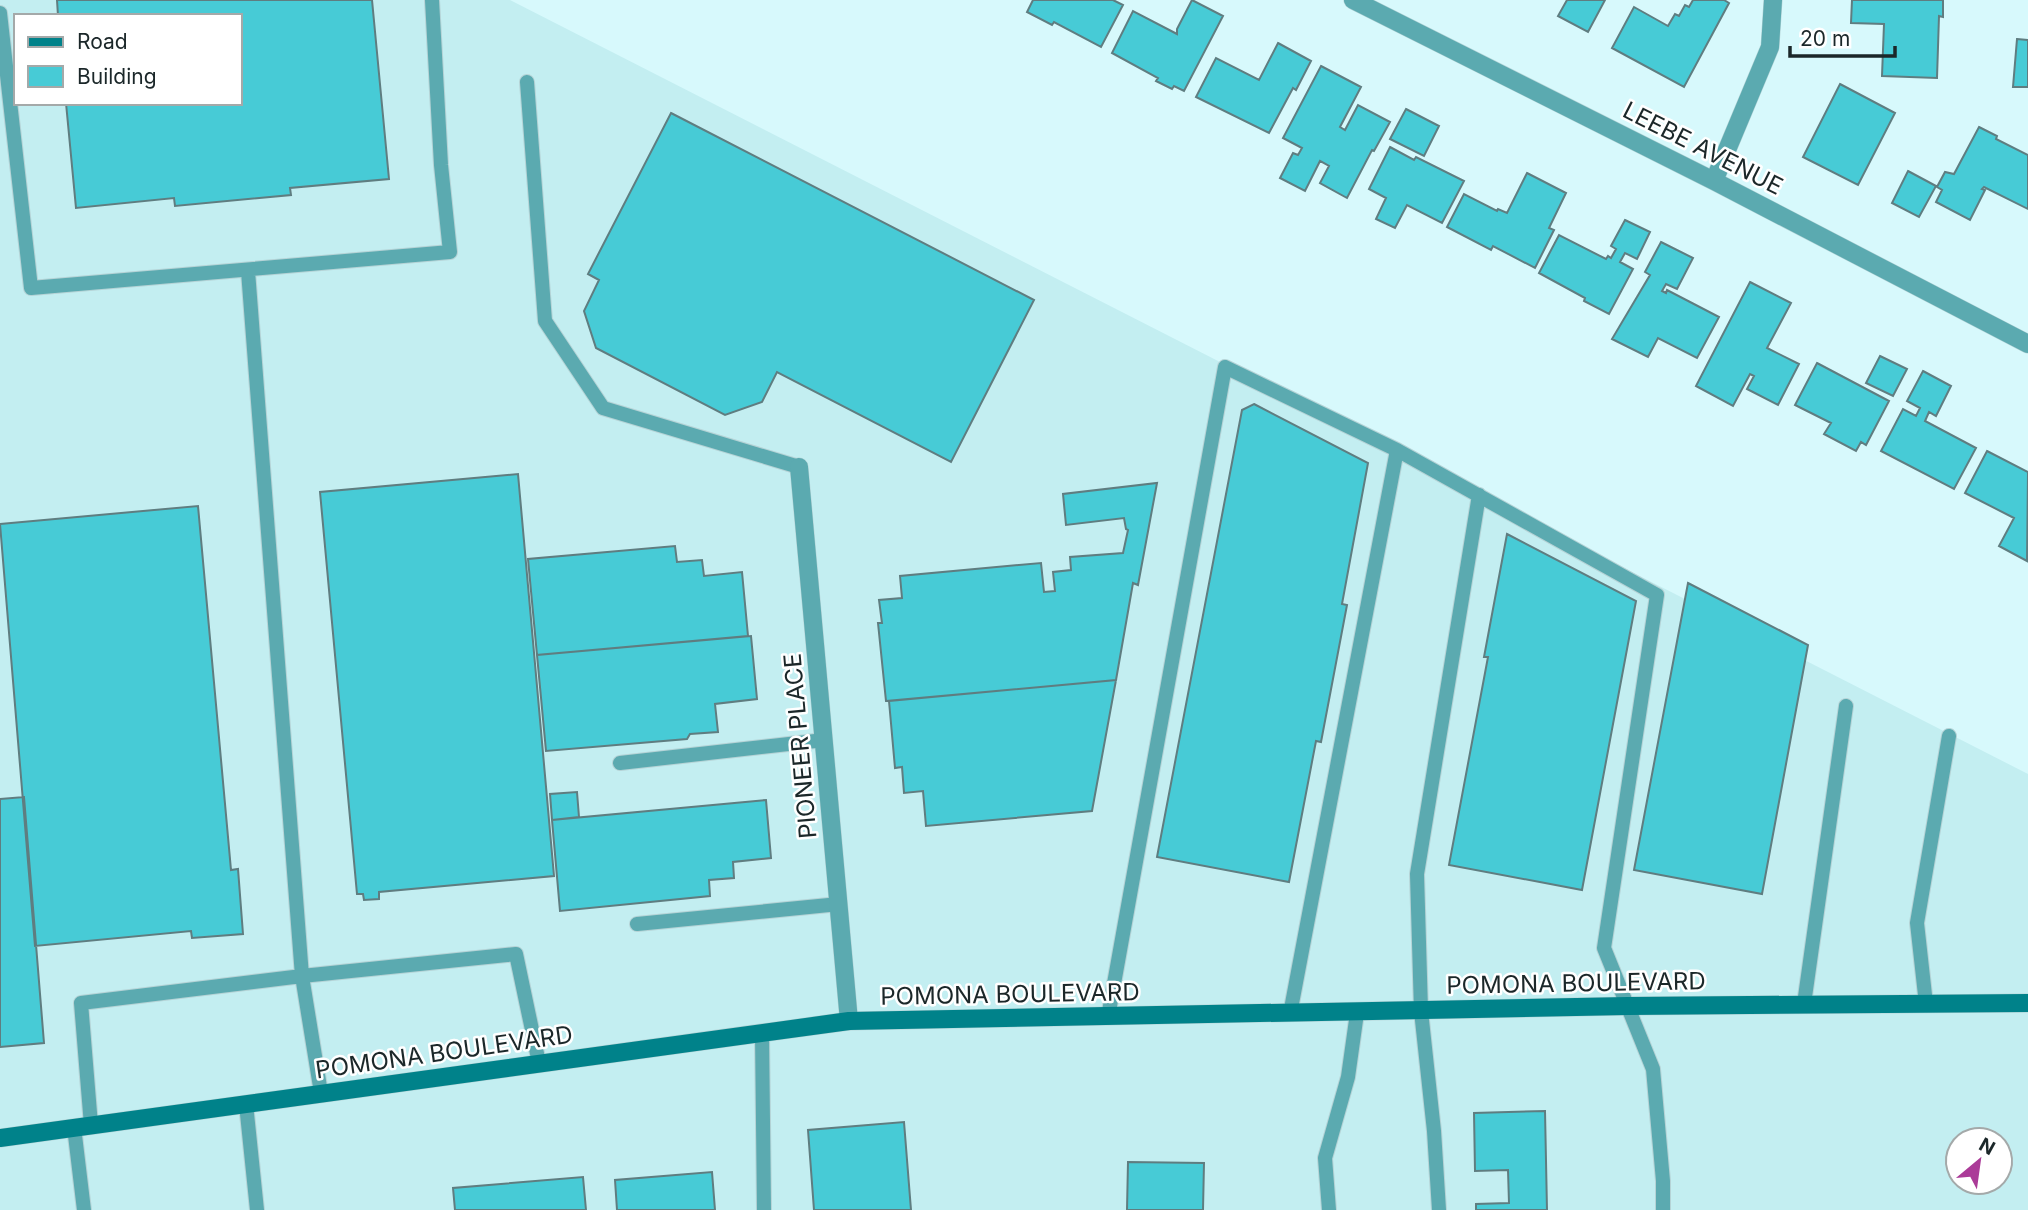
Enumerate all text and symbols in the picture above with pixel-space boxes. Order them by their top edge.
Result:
legend [14,14,242,105]
scale bar [1790,14,1895,58]
text: 20 m [1800,26,1850,51]
text: Road [77,29,128,54]
text: Building [77,64,157,89]
street label: LEEBE AVENUE [1618,95,1788,201]
street label: PIONEER PLACE [777,652,823,840]
street label: POMONA BOULEVARD [1446,966,1706,1000]
street label: POMONA BOULEVARD [880,977,1140,1011]
street label: POMONA BOULEVARD [314,1020,574,1084]
north arrow [1944,1126,2014,1196]
text: N [1975,1133,1999,1160]

